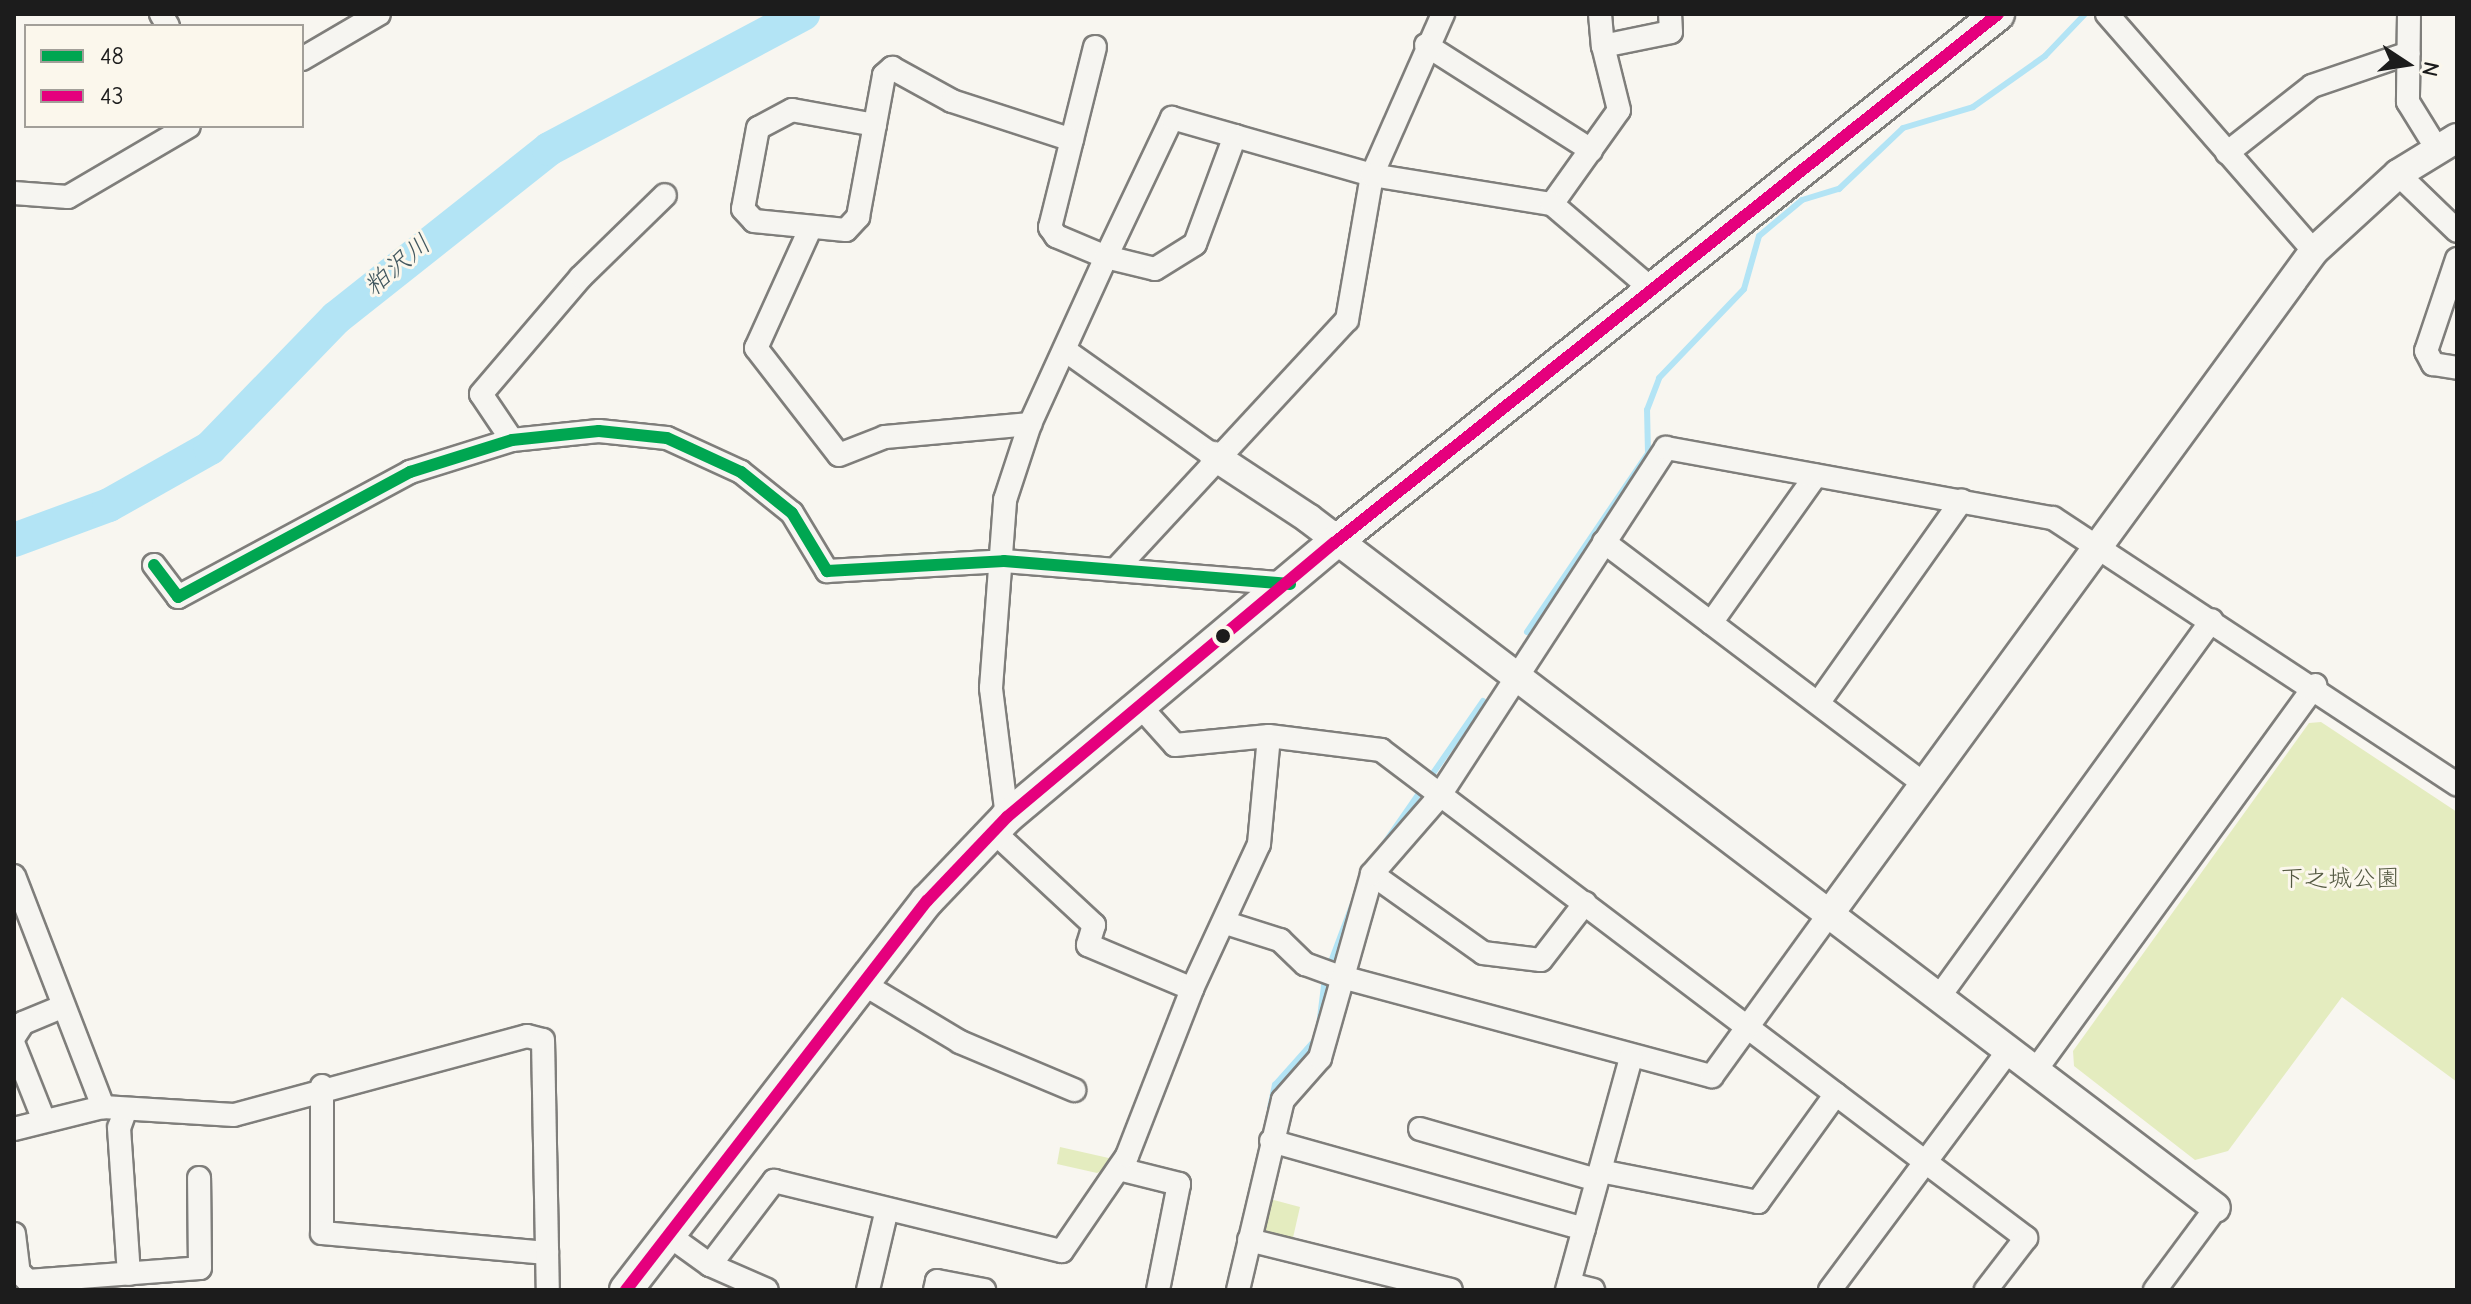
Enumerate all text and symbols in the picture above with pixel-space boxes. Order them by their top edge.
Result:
legend [24,24,304,128]
north arrow [2367,24,2447,104]
text: 48 [100,42,124,70]
text: N [2416,59,2445,79]
text: 43 [100,82,124,110]
water label: 粕沢川 [358,229,438,303]
unlabelled marker [1215,628,1231,644]
park label: 下之城公園 [2280,865,2400,893]

